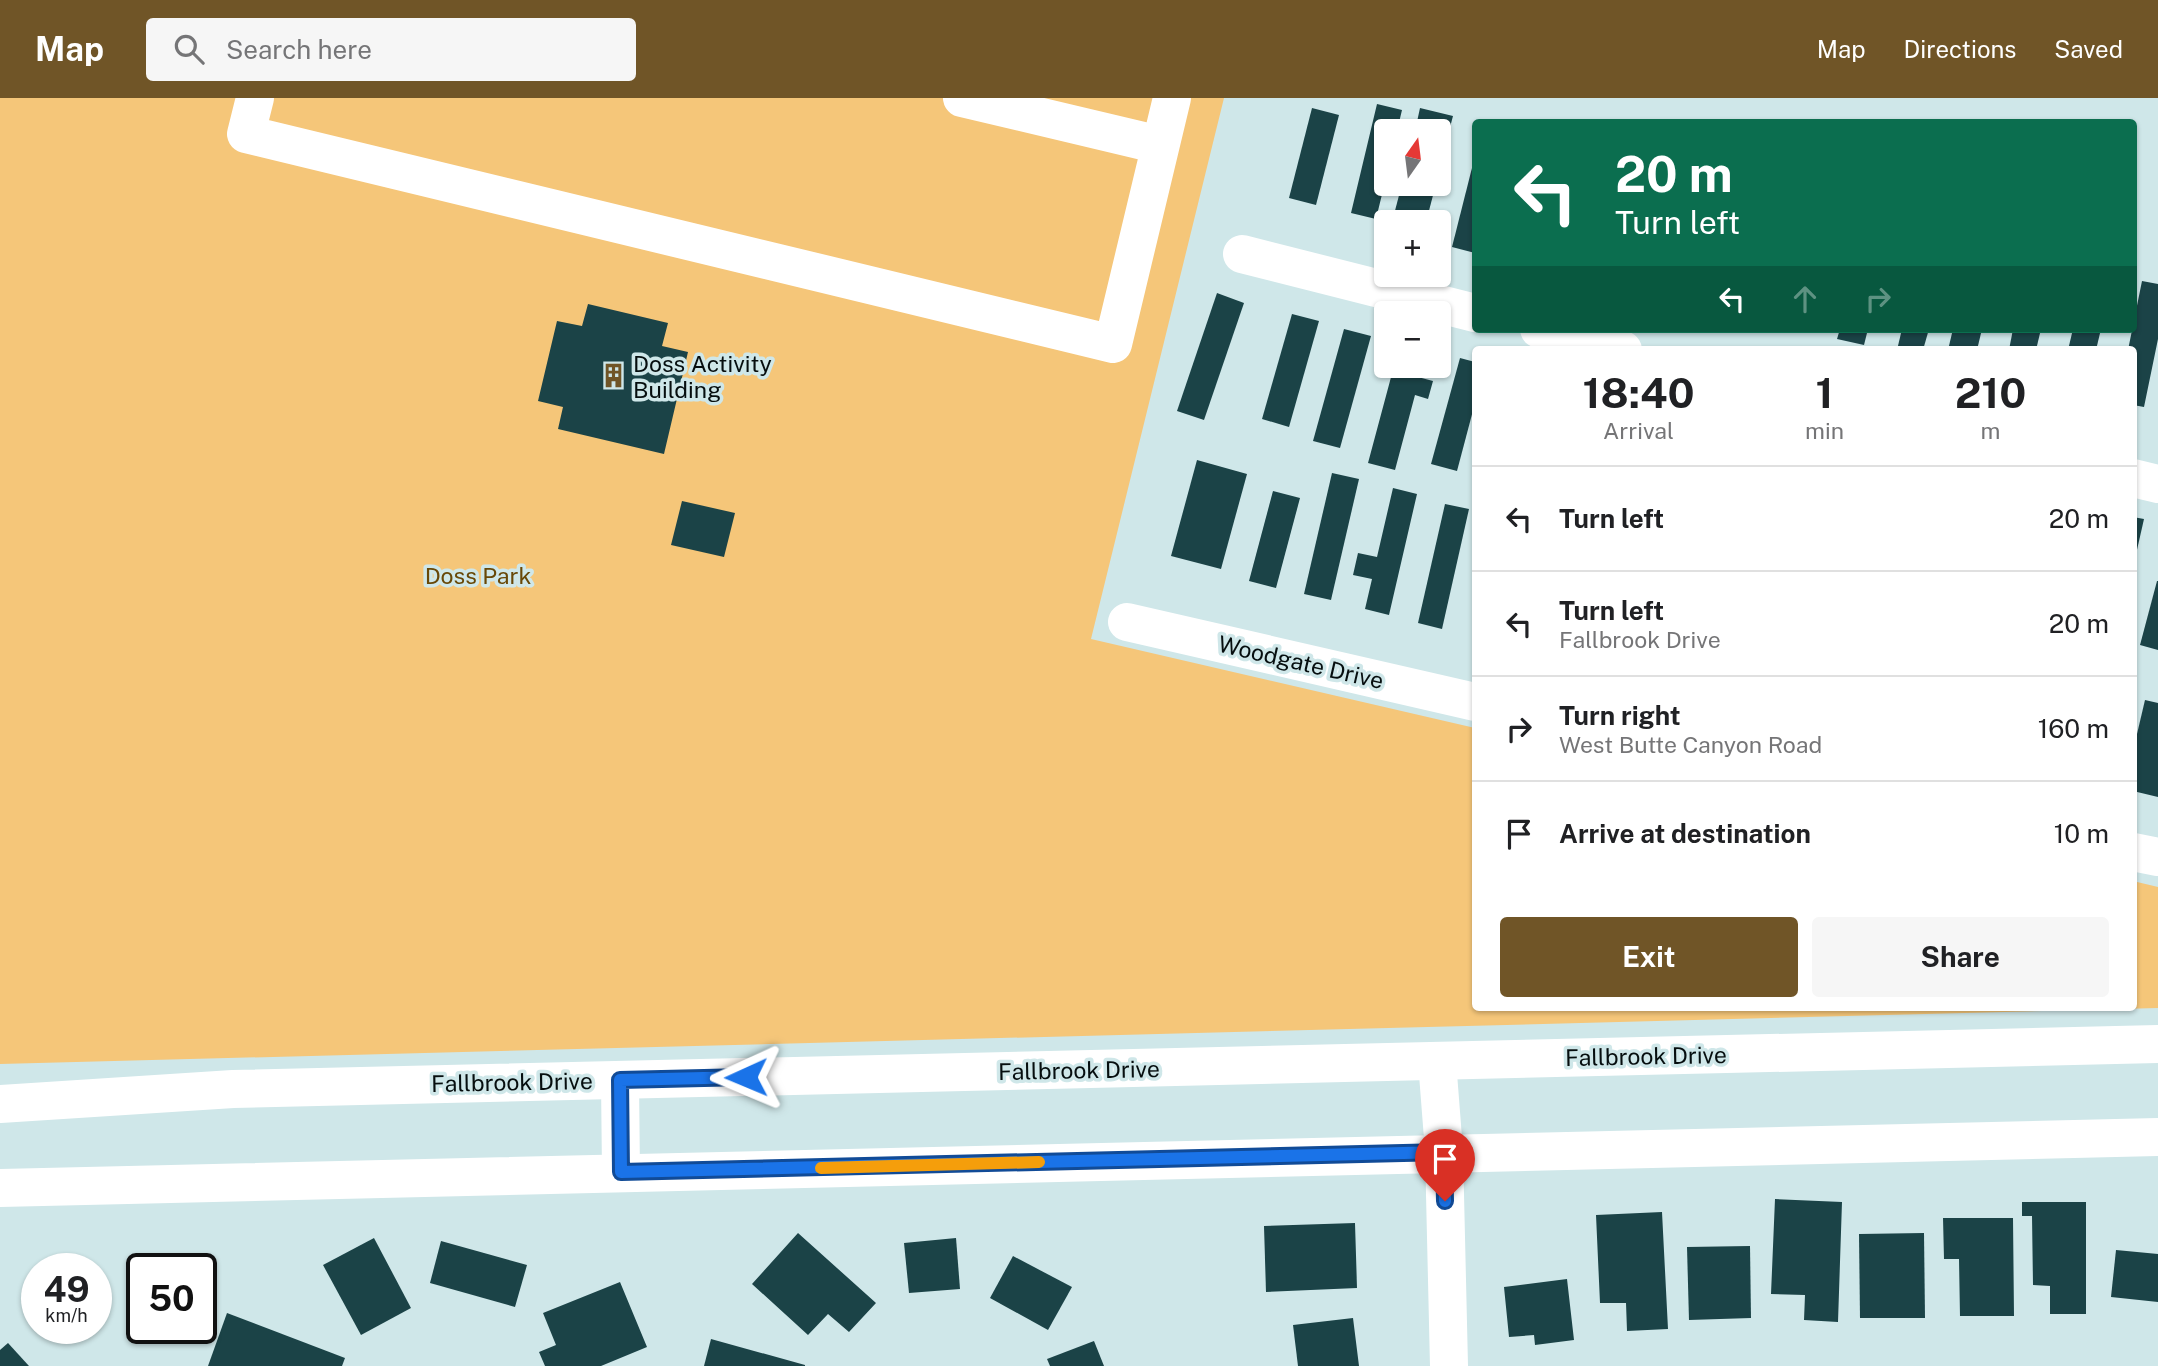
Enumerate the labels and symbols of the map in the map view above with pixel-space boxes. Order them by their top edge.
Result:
north arrow [1374,119,1451,196]
place label: Doss Activity Building [633,350,772,403]
building icon: Doss Activity Building [599,362,627,390]
park label: Doss Park [425,562,531,589]
street label: Woodgate Drive [1216,630,1386,694]
position arrow [709,1040,783,1114]
street label: Fallbrook Drive [1565,1041,1727,1071]
street label: Fallbrook Drive [998,1055,1160,1085]
street label: Fallbrook Drive [431,1067,593,1097]
pin [1415,1129,1475,1201]
speed limit sign: 50 [126,1253,217,1344]

